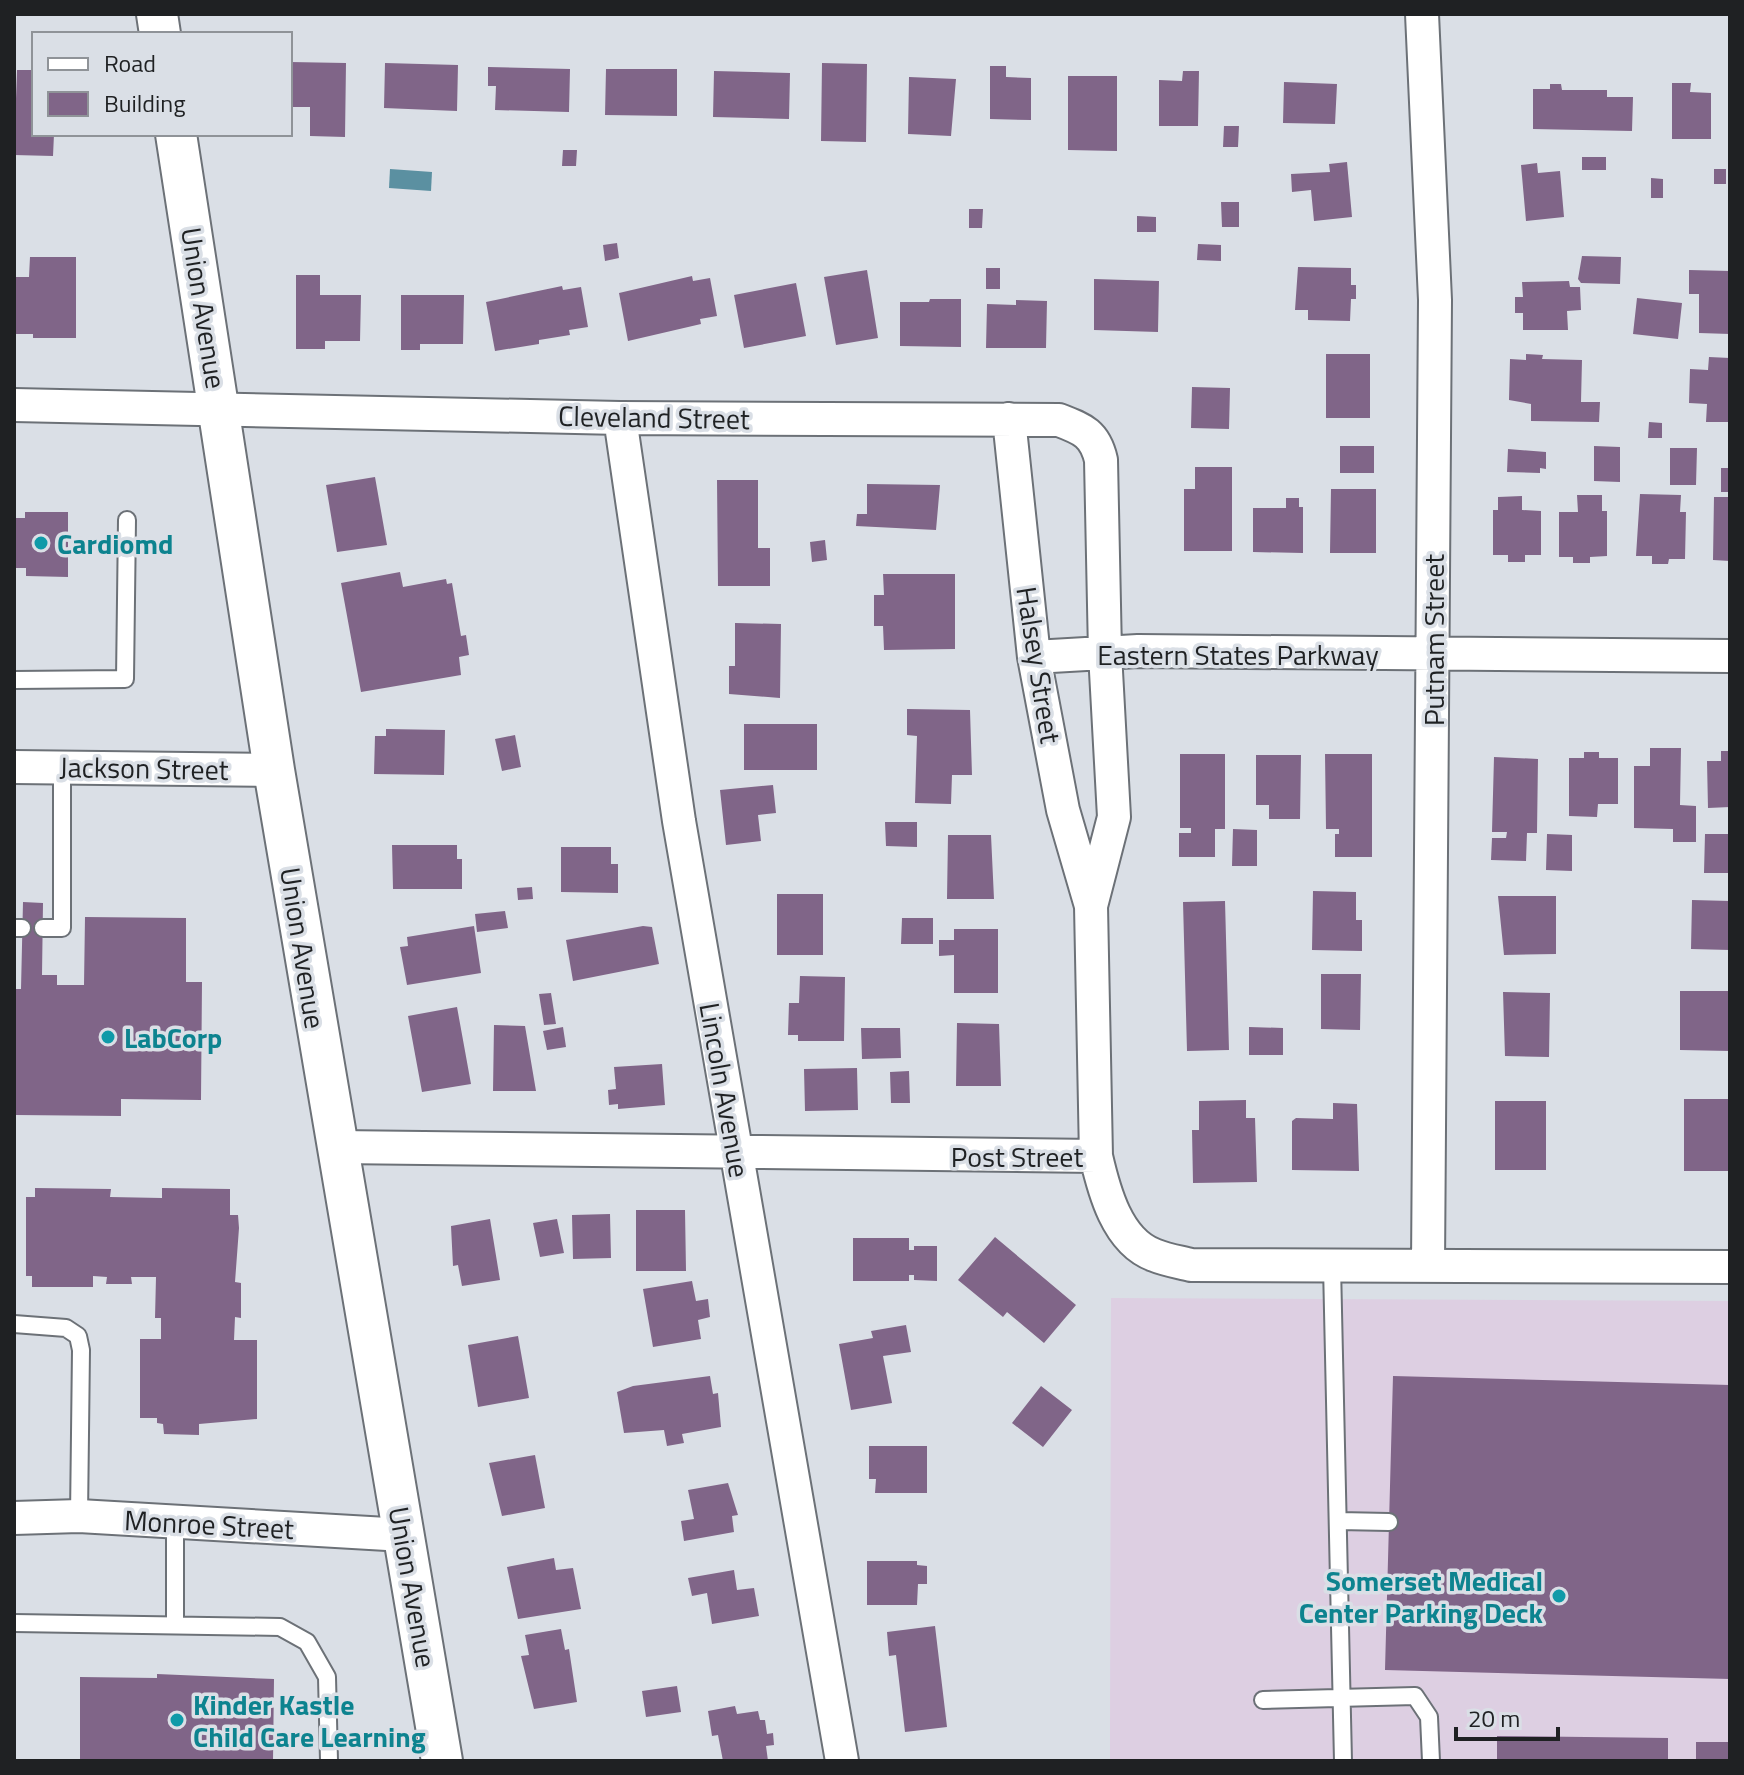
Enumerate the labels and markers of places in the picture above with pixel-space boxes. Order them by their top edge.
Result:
place label: Cardiomd [57,522,173,565]
marker: Cardiomd [32,534,50,552]
place label: LabCorp [124,1016,222,1059]
marker: LabCorp [99,1028,117,1046]
place label: Somerset Medical Center Parking Deck [1299,1559,1544,1634]
marker: Somerset Medical Center Parking Deck [1550,1587,1568,1605]
place label: Kinder Kastle Child Care Learning [193,1683,426,1758]
marker: Kinder Kastle Child Care Learning [168,1711,186,1729]

